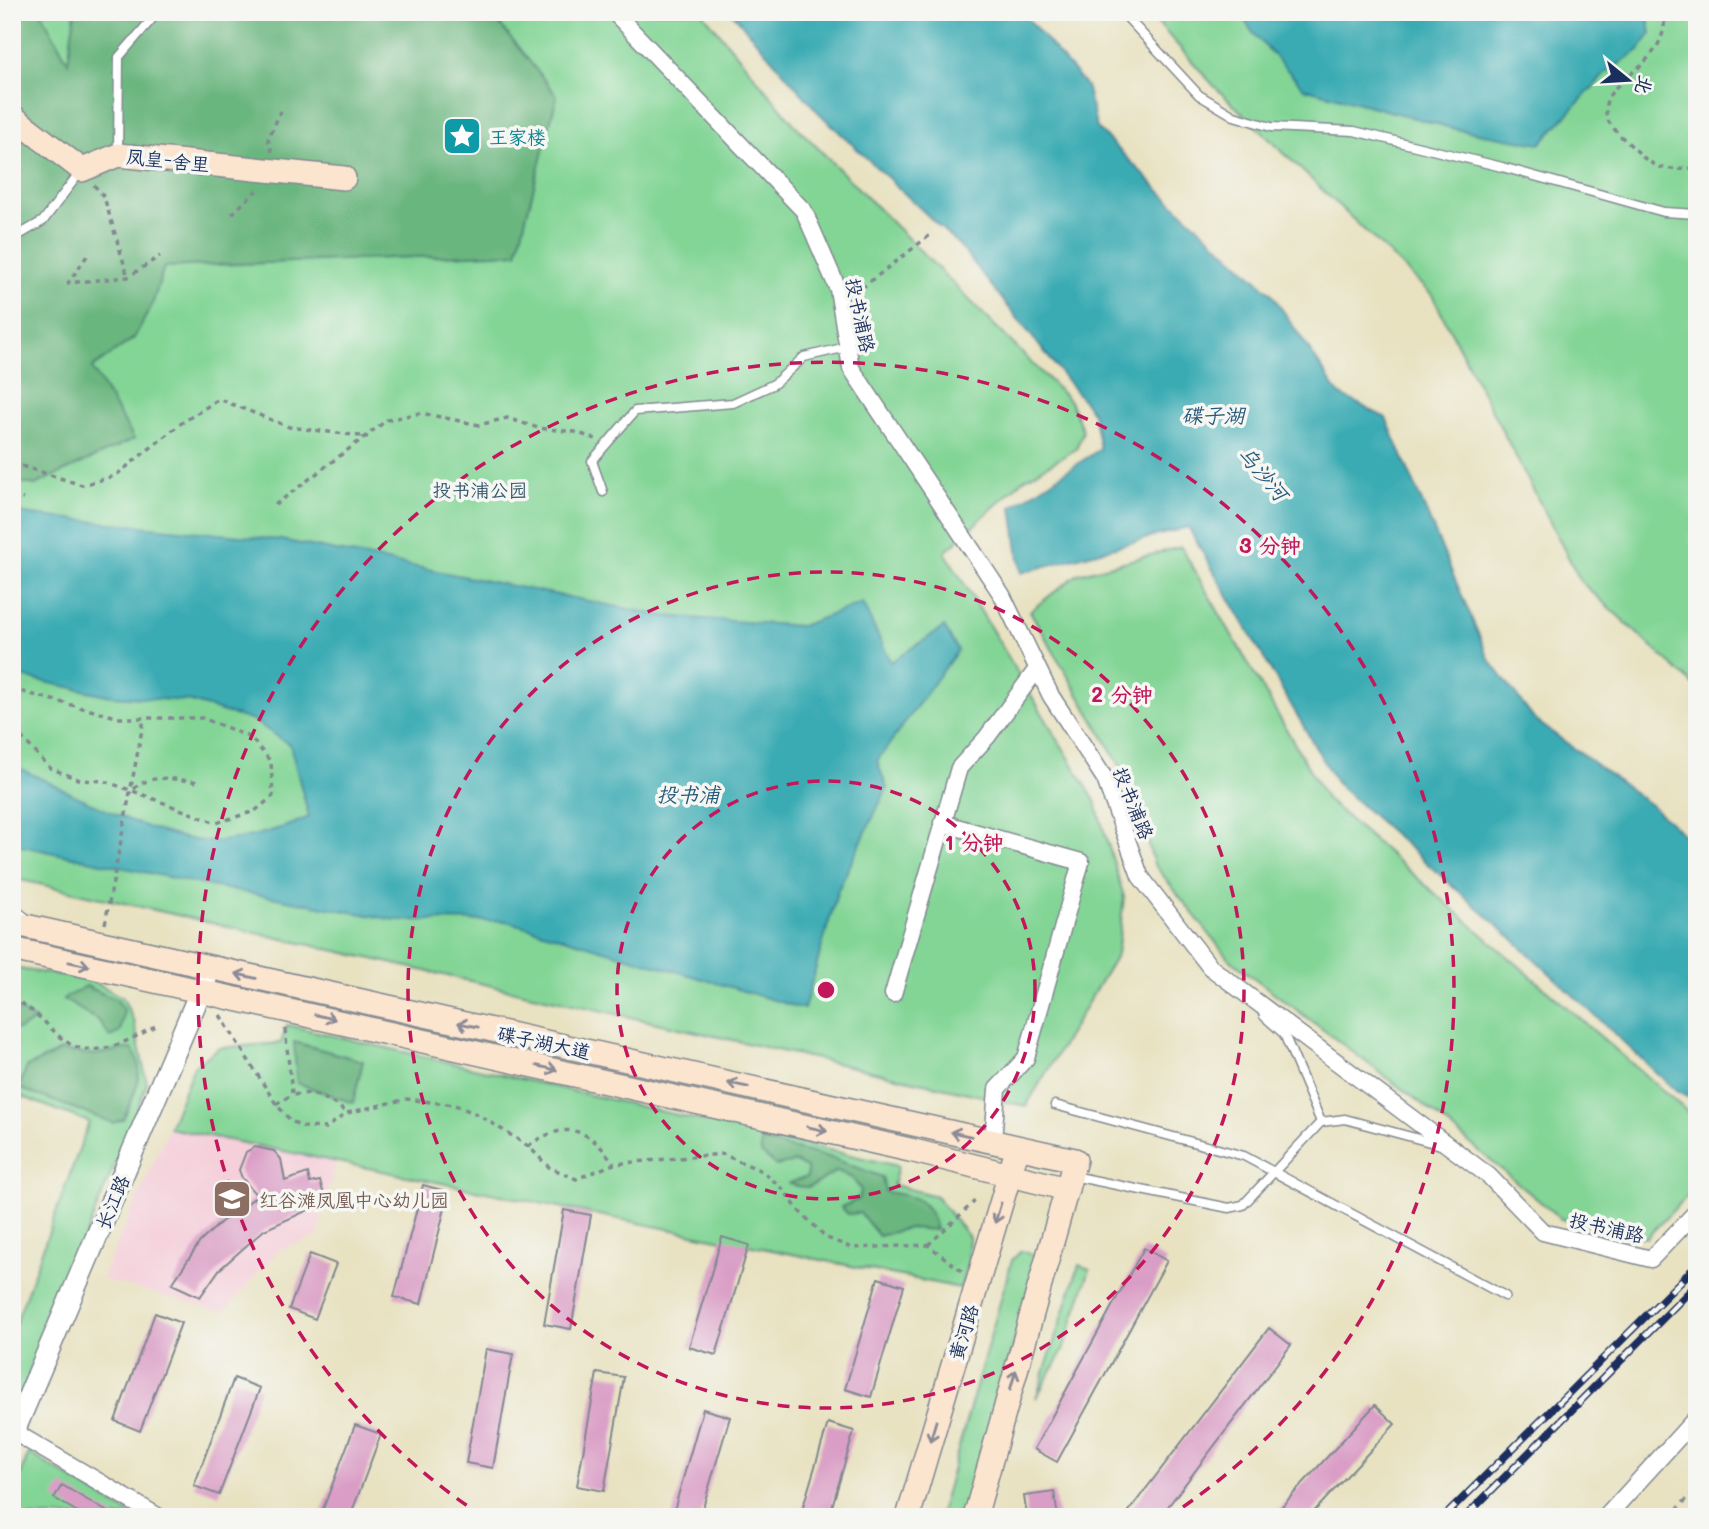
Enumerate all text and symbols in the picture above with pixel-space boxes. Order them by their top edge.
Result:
north arrow [1594,46,1664,116]
text: 北 [1630,73,1659,98]
place icon: 王家楼 [441,115,483,157]
place label: 王家楼 [489,124,546,149]
street label: 凤皇-舍里 [125,143,211,177]
street label: 投书浦路 [841,275,881,355]
water label: 碟子湖 [1182,401,1246,428]
water label: 乌沙河 [1233,440,1297,508]
park label: 投书浦公园 [432,477,528,502]
text: 3 分钟 [1239,531,1301,558]
text: 2 分钟 [1091,680,1153,707]
street label: 投书浦路 [1108,763,1160,843]
water label: 投书浦 [657,780,722,807]
text: 1 分钟 [945,828,1003,855]
one-way arrow [67,957,90,971]
one-way arrow [235,969,258,982]
centre of rings [814,978,838,1002]
one-way arrow [313,1011,336,1025]
one-way arrow [458,1018,480,1031]
street label: 碟子湖大道 [495,1020,593,1064]
one-way arrow [535,1061,558,1075]
one-way arrow [728,1078,750,1091]
one-way arrow [805,1122,828,1136]
one-way arrow [950,1127,972,1140]
street label: 长江路 [89,1171,135,1233]
school or university icon: 红谷滩凤凰中心幼儿园 [211,1178,253,1220]
place label: 红谷滩凤凰中心幼儿园 [259,1187,449,1212]
one-way arrow [990,1202,1003,1224]
street label: 投书浦路 [1567,1206,1647,1248]
street label: 黄河路 [943,1301,983,1363]
one-way arrow [1007,1370,1020,1392]
one-way arrow [926,1420,939,1442]

